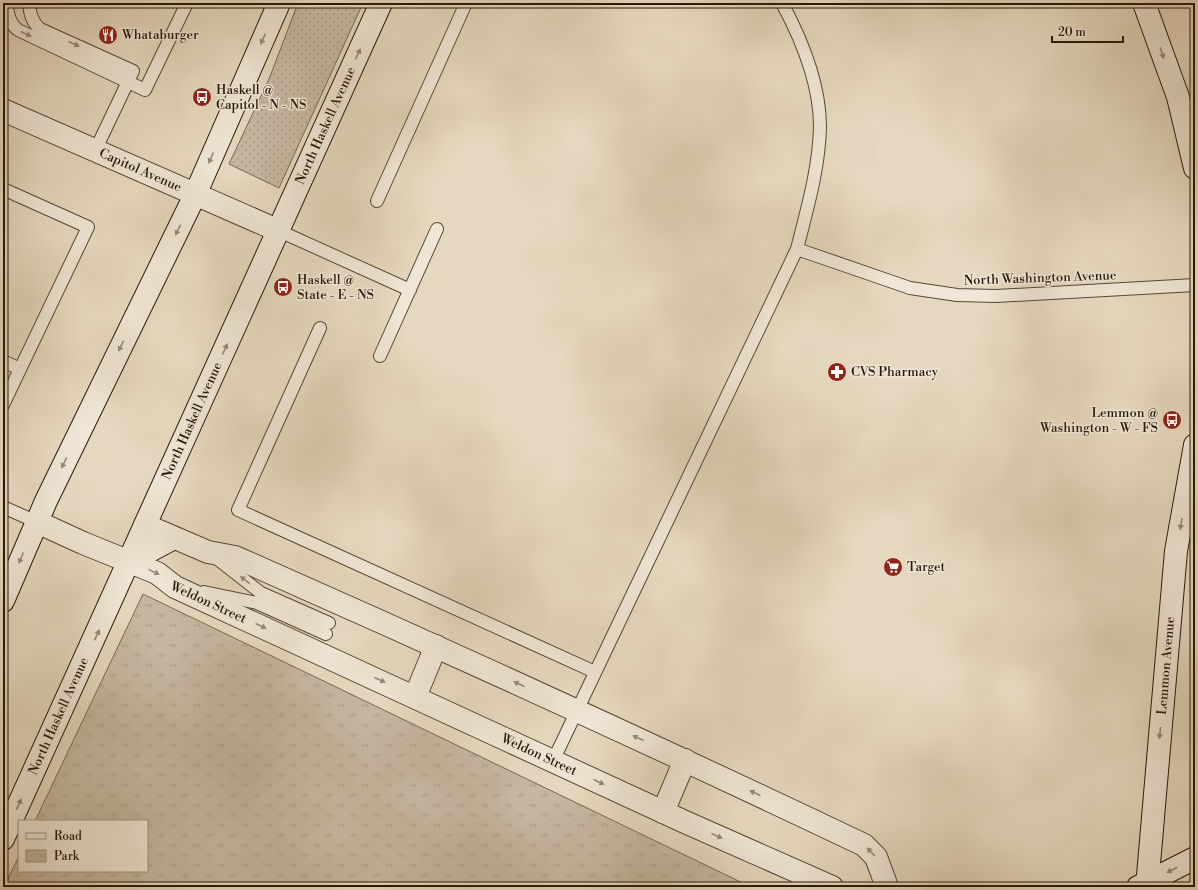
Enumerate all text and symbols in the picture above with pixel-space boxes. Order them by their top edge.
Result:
scale bar [1052,18,1123,44]
restaurant icon: Whataburger [97,24,119,46]
text: 20 m [1058,25,1086,40]
place label: Whataburger [121,27,199,43]
one-way arrow [20,31,31,37]
one-way arrow [260,33,266,44]
one-way arrow [69,41,80,47]
one-way arrow [1160,47,1166,59]
one-way arrow [355,49,361,60]
street label: North Haskell Avenue [292,64,359,187]
place label: Haskell @ Capitol - N - NS [216,82,307,113]
bus stop icon: Haskell @ Capitol - N - NS [191,86,213,108]
street label: Capitol Avenue [97,145,184,195]
one-way arrow [208,152,214,163]
one-way arrow [174,224,181,235]
street label: North Washington Avenue [963,267,1117,289]
place label: Haskell @ State - E - NS [297,272,374,303]
bus stop icon: Haskell @ State - E - NS [272,276,294,298]
one-way arrow [118,341,124,352]
one-way arrow [222,343,228,355]
street label: North Haskell Avenue [159,359,226,482]
pharmacy icon: CVS Pharmacy [826,361,848,383]
place label: CVS Pharmacy [851,364,939,380]
place label: Lemmon @ Washington - W - FS [1039,405,1158,436]
bus stop icon: Lemmon @ Washington - W - FS [1161,409,1183,431]
one-way arrow [61,458,67,469]
one-way arrow [1178,518,1184,530]
one-way arrow [18,552,24,563]
supermarket icon: Target [882,556,904,578]
place label: Target [907,559,946,575]
one-way arrow [148,569,159,575]
one-way arrow [239,576,250,585]
street label: Weldon Street [167,578,249,627]
street label: Lemmon Avenue [1154,616,1178,716]
one-way arrow [256,623,267,629]
one-way arrow [94,629,100,640]
street label: North Haskell Avenue [25,654,92,777]
one-way arrow [374,678,386,684]
one-way arrow [514,681,525,687]
one-way arrow [1157,727,1164,739]
street label: Weldon Street [498,730,580,779]
one-way arrow [632,735,643,741]
one-way arrow [594,779,605,785]
one-way arrow [750,790,761,796]
one-way arrow [16,798,22,810]
legend [18,820,148,872]
text: Road [54,829,82,844]
one-way arrow [712,833,723,839]
one-way arrow [866,847,875,857]
text: Park [54,849,80,864]
one-way arrow [1166,866,1177,873]

